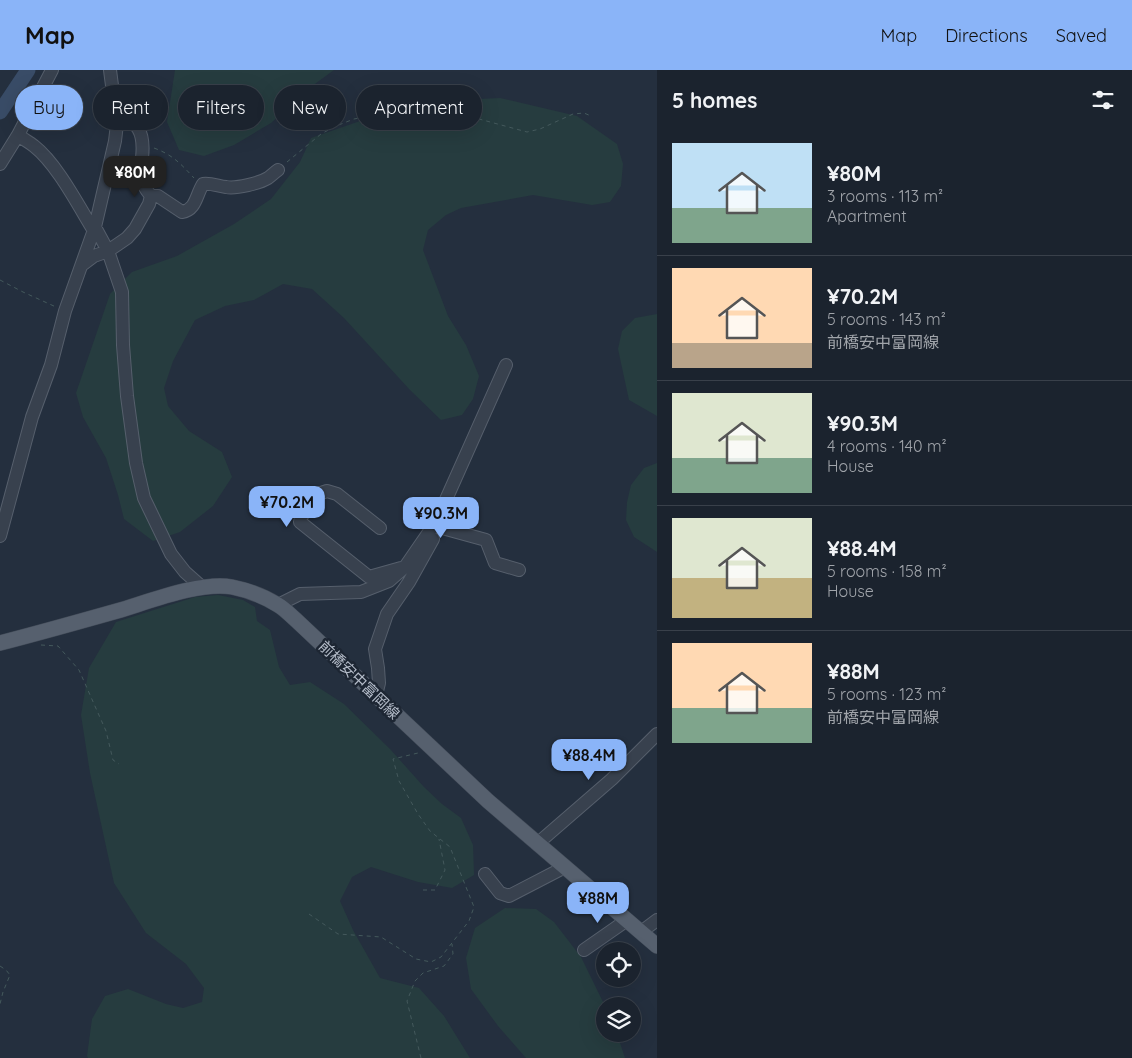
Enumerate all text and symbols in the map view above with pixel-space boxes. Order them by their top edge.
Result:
text: Map [25,20,75,50]
text: Map [880,24,917,47]
text: Directions [945,24,1028,47]
text: Saved [1056,24,1107,47]
chip: Buy [15,85,83,130]
chip: Rent [93,85,168,130]
chip: Filters [178,85,264,130]
chip: New [274,85,346,130]
chip: Apartment [356,85,482,130]
icon: filters [1089,86,1117,114]
text: 5 homes [672,87,757,113]
pin: ¥80M [105,156,165,198]
text: ¥80M [827,160,881,186]
text: ¥80M [114,162,156,182]
icon: home [712,163,772,223]
text: 3 rooms · 113 m² [827,186,943,206]
text: Apartment [827,206,907,226]
text: ¥70.2M [827,283,898,309]
icon: home [712,288,772,348]
text: 5 rooms · 143 m² [827,309,946,329]
text: 前橋安中富岡線 [827,332,939,352]
text: ¥90.3M [827,410,898,436]
icon: home [712,413,772,473]
text: 4 rooms · 140 m² [827,436,947,456]
text: House [827,456,874,476]
pin: ¥70.2M [246,486,328,528]
text: ¥70.2M [260,492,314,512]
pin: ¥90.3M [400,496,482,539]
text: ¥90.3M [414,503,468,523]
text: ¥88.4M [827,535,897,561]
icon: home [712,538,772,598]
text: 5 rooms · 158 m² [827,561,947,581]
text: House [827,581,874,601]
street label: 前橋安中富岡線 [315,636,404,723]
text: ¥88M [827,658,880,684]
icon: home [712,663,772,723]
text: 5 rooms · 123 m² [827,684,946,704]
text: 前橋安中富岡線 [827,707,939,727]
pin: ¥88.4M [548,738,630,781]
text: ¥88.4M [562,745,616,765]
pin: ¥88M [568,882,628,924]
text: ¥88M [578,888,618,908]
map controls [596,942,641,1042]
button: locate [596,942,641,987]
button: layers [596,997,641,1042]

